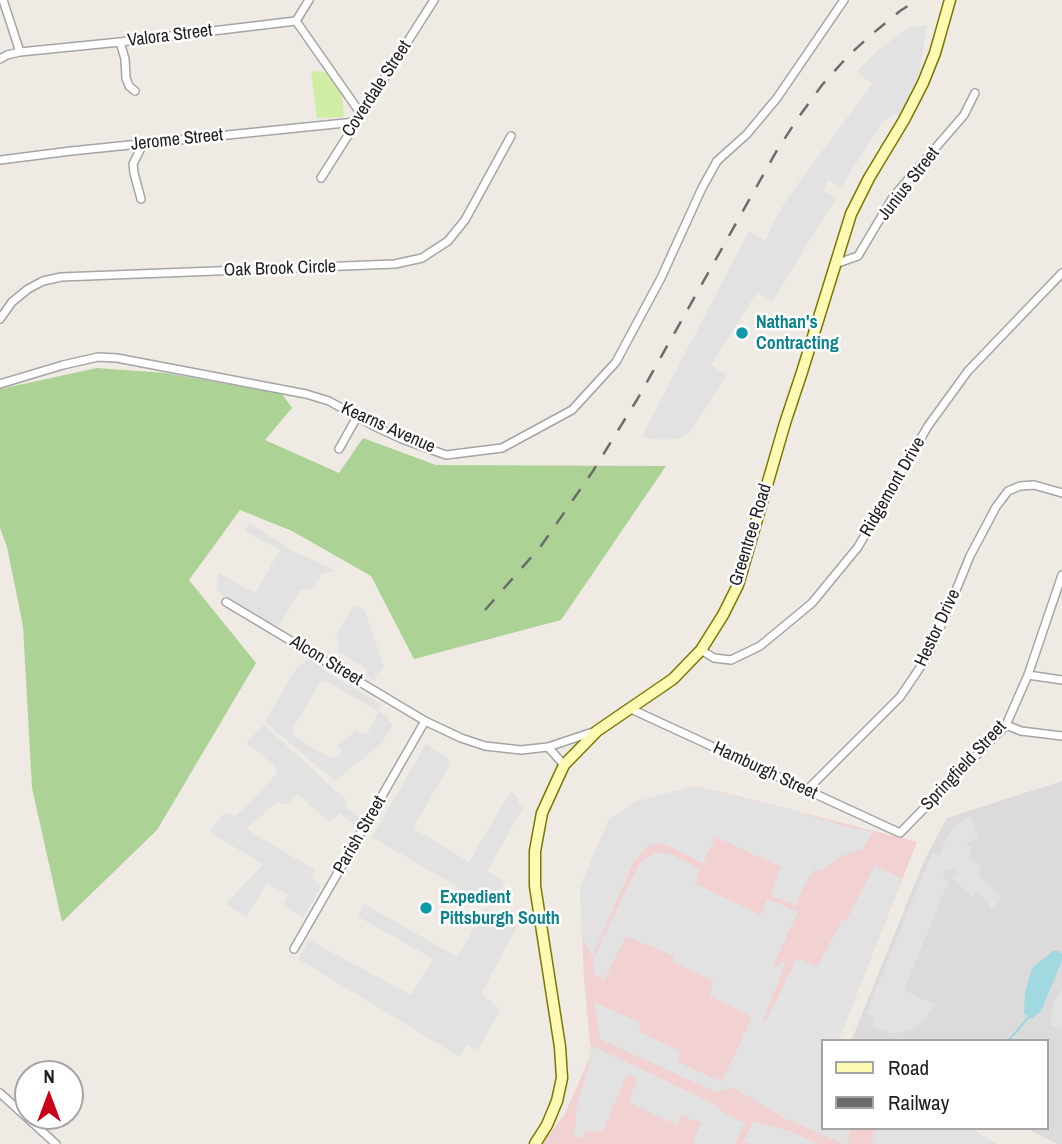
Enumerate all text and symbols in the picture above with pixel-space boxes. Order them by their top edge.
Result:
street label: Valora Street [126,20,214,52]
street label: Coverdale Street [338,37,416,141]
street label: Jerome Street [130,124,224,156]
street label: Junius Street [874,143,944,225]
street label: Oak Brook Circle [223,256,337,282]
place label: Nathan's Contracting [756,312,839,354]
marker: Nathan's Contracting [734,325,750,341]
street label: Kearns Avenue [338,398,438,458]
street label: Ridgemont Drive [856,433,930,541]
street label: Greentree Road [725,481,777,589]
street label: Hestor Drive [911,586,965,670]
street label: Alcon Street [286,631,366,691]
street label: Springfield Street [917,717,1011,815]
street label: Hamburgh Street [710,737,820,805]
street label: Parish Street [329,792,391,878]
place label: Expedient Pittsburgh South [440,887,560,930]
marker: Expedient Pittsburgh South [418,900,434,916]
legend [820,1039,1048,1130]
text: Road [888,1053,929,1082]
north arrow [14,1060,84,1130]
text: N [43,1063,55,1089]
text: Railway [888,1088,949,1117]

